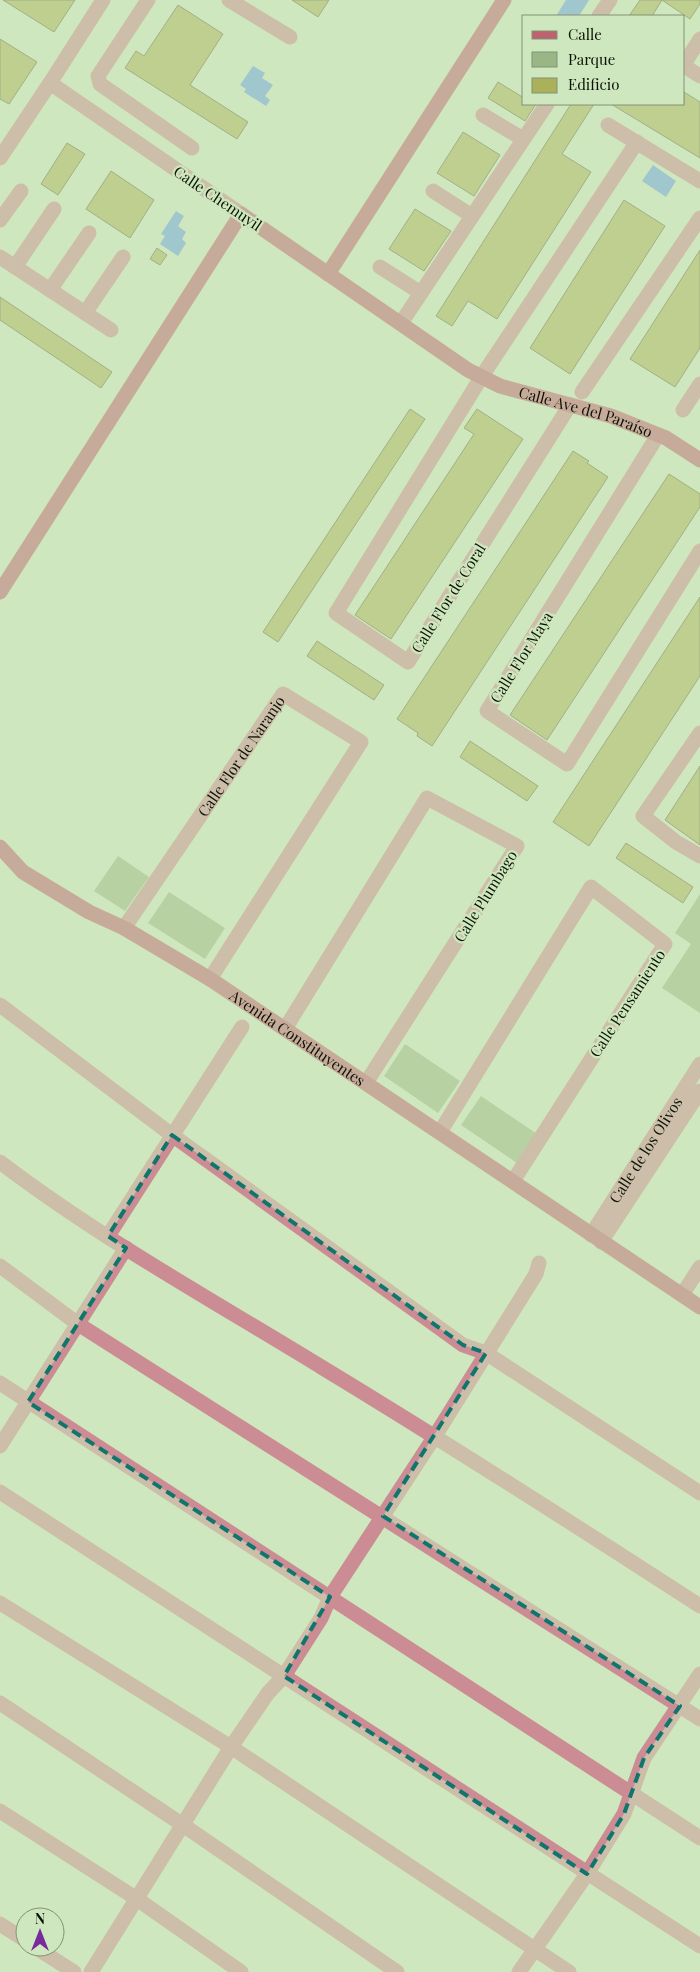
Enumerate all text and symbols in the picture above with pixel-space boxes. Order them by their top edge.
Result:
legend [522,15,685,105]
text: Calle [568,24,602,44]
text: Parque [568,49,615,69]
text: Edificio [568,74,619,94]
street label: Calle Chemuyil [170,161,266,235]
street label: Calle Ave del Paraíso [517,382,656,442]
street label: Calle Flor de Coral [406,540,490,656]
street label: Calle Flor Maya [485,607,557,706]
street label: Calle Flor de Naranjo [193,692,289,820]
street label: Calle Plumbago [449,846,521,946]
street label: Calle Pensamiento [585,945,669,1061]
street label: Avenida Constituyentes [225,985,369,1090]
street label: Calle de los Olivos [604,1093,686,1207]
north arrow [15,1907,65,1957]
text: N [35,1909,45,1928]

